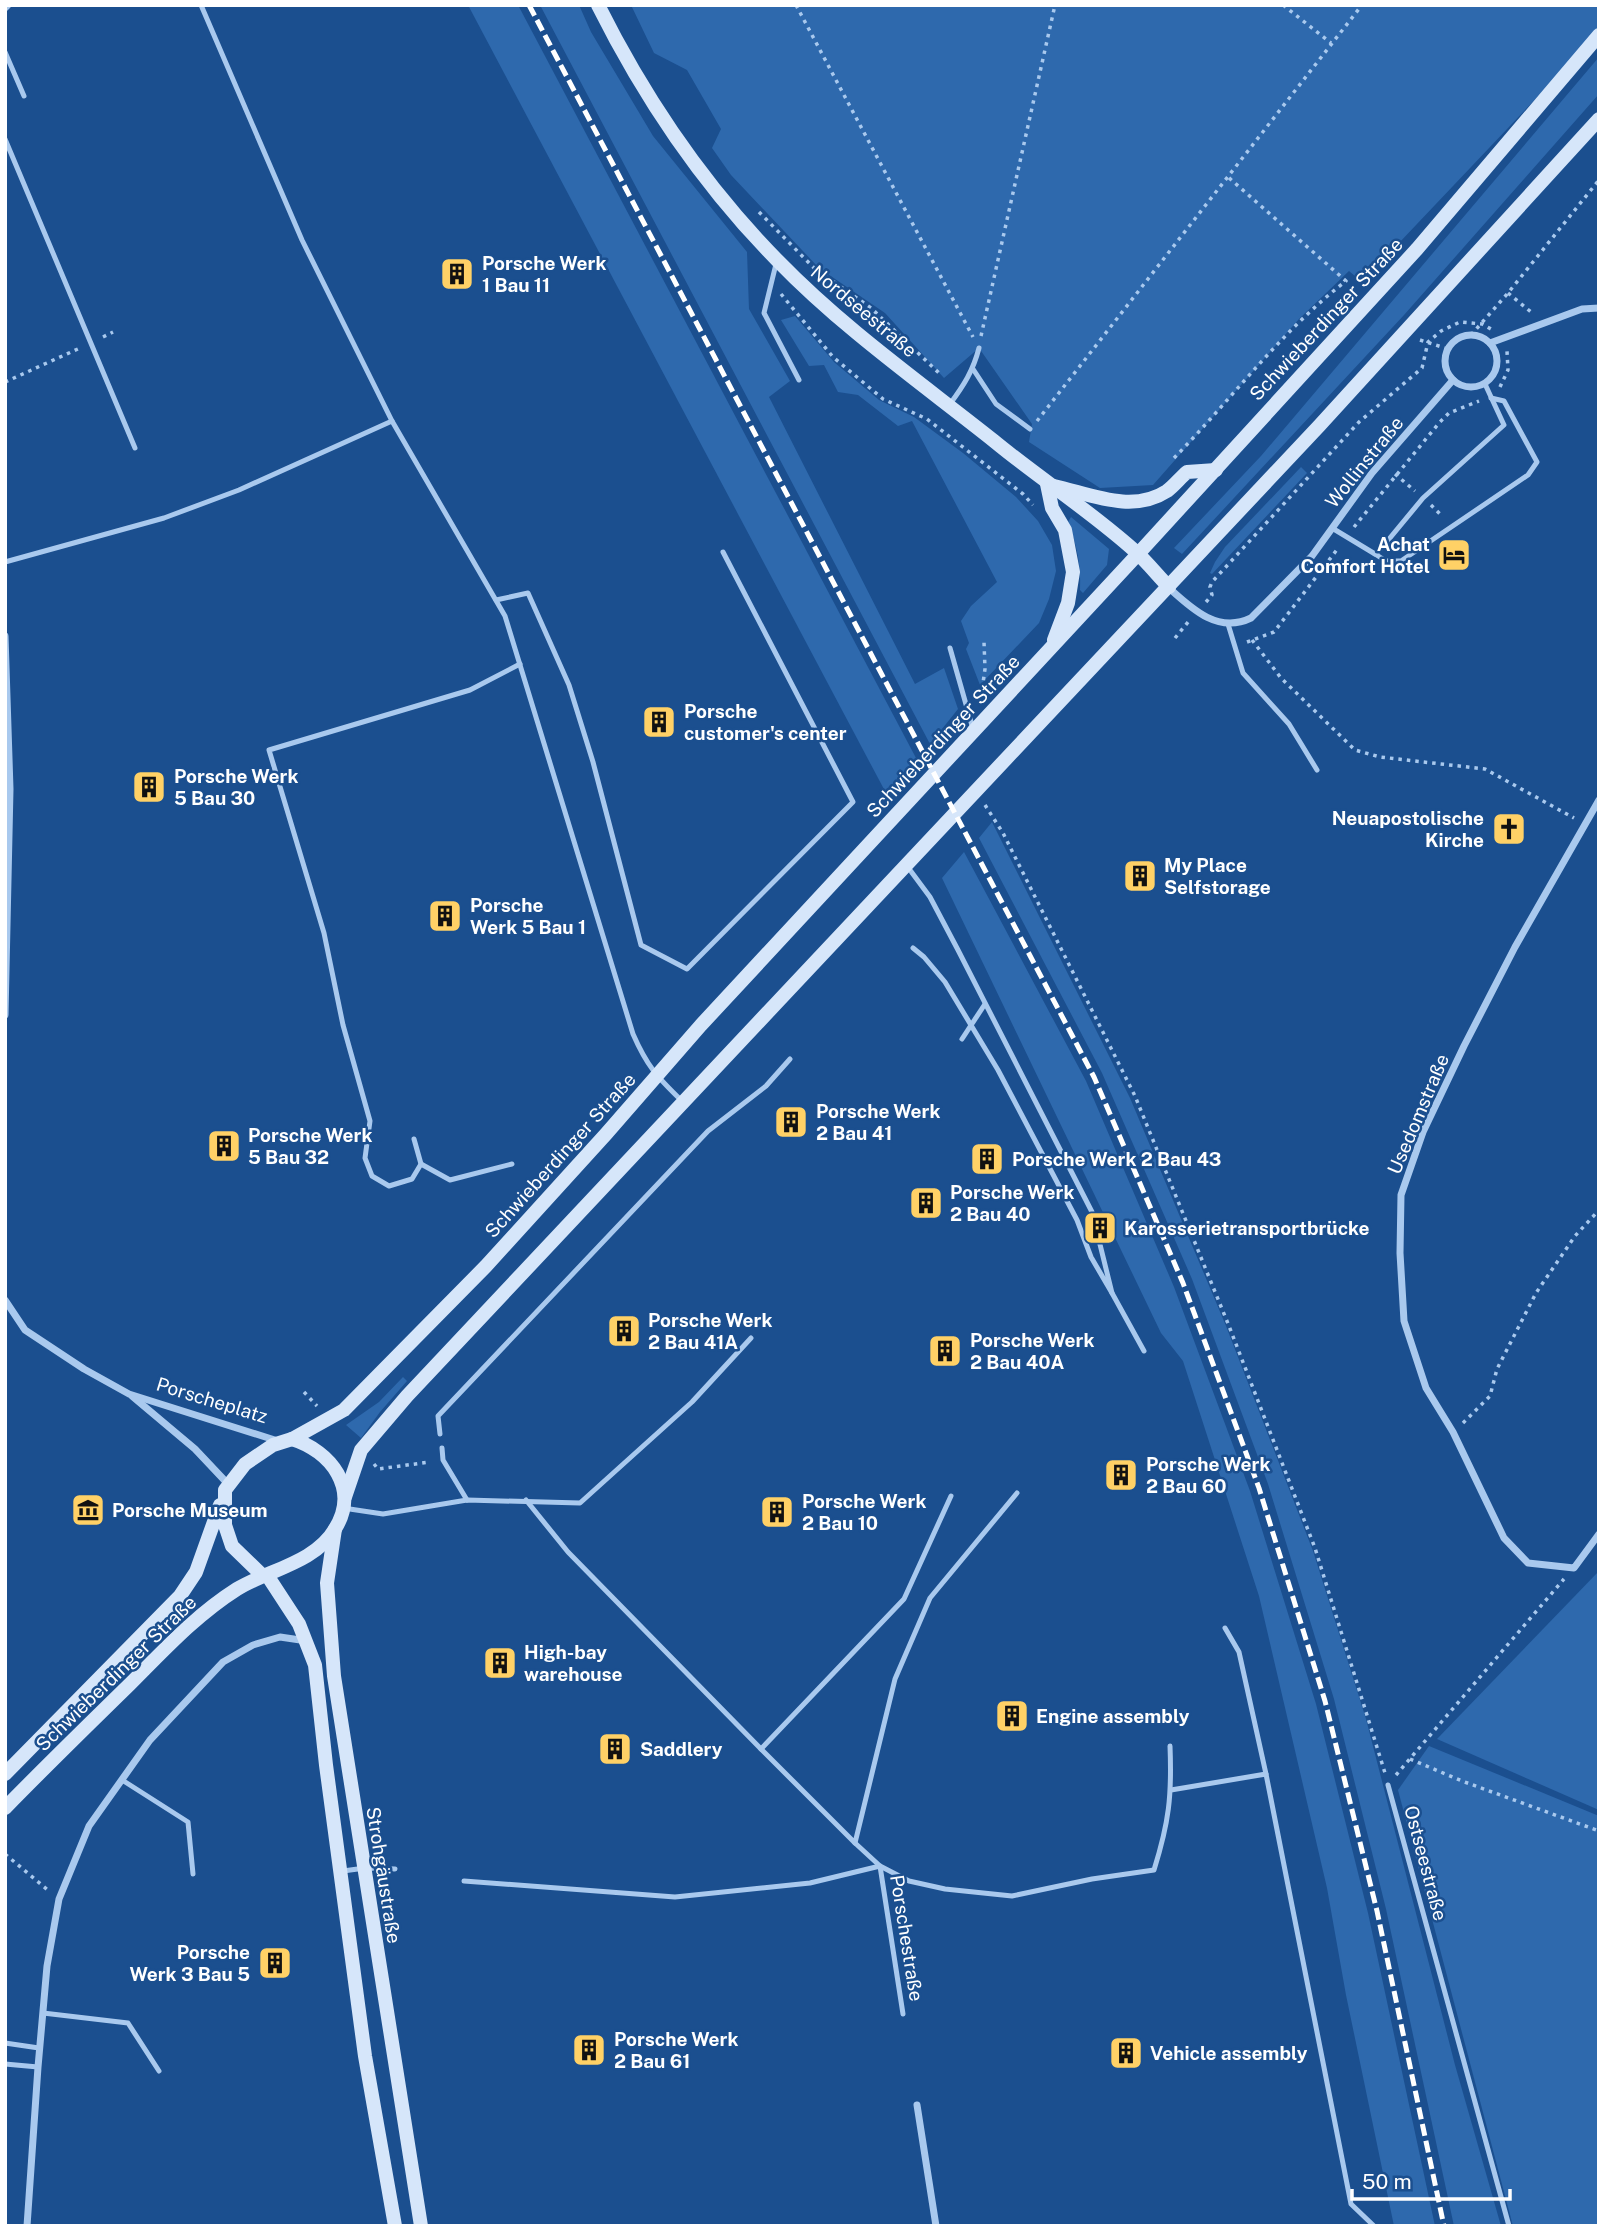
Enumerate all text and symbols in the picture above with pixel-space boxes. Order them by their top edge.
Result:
street label: Schwieberdinger Straße [1245,233,1407,405]
place label: Porsche Werk 1 Bau 11 [482,252,606,296]
building icon: Porsche Werk 1 Bau 11 [438,255,476,293]
street label: Nordseestraße [807,260,921,362]
street label: Wollinstraße [1320,412,1408,512]
place label: Achat Comfort Hotel [1300,533,1430,577]
hotel icon: Achat Comfort Hotel [1435,536,1473,574]
street label: Schwieberdinger Straße [862,650,1024,822]
place label: Porsche customer's center [684,700,847,744]
building icon: Porsche customer's center [640,703,678,741]
place label: Porsche Werk 5 Bau 30 [174,765,298,809]
building icon: Porsche Werk 5 Bau 30 [130,768,168,806]
place label: Neuapostolische Kirche [1332,807,1484,851]
church icon: Neuapostolische Kirche [1490,810,1528,848]
place label: My Place Selfstorage [1164,854,1271,898]
building icon: My Place Selfstorage [1121,857,1159,895]
place label: Porsche Werk 5 Bau 1 [470,894,586,938]
building icon: Porsche Werk 5 Bau 1 [426,897,464,935]
street label: Usedomstraße [1383,1051,1453,1177]
street label: Schwieberdinger Straße [480,1068,640,1242]
place label: Porsche Werk 2 Bau 41 [816,1100,940,1144]
building icon: Porsche Werk 2 Bau 41 [772,1103,810,1141]
place label: Porsche Werk 5 Bau 32 [248,1124,372,1168]
building icon: Porsche Werk 5 Bau 32 [205,1127,243,1165]
building icon: Porsche Werk 2 Bau 43 [968,1140,1006,1178]
place label: Porsche Werk 2 Bau 43 [1012,1148,1222,1170]
place label: Porsche Werk 2 Bau 40 [950,1181,1074,1225]
building icon: Porsche Werk 2 Bau 40 [907,1184,945,1222]
building icon: Karosserietransportbrücke [1081,1209,1119,1247]
place label: Karosserietransportbrücke [1124,1217,1369,1239]
place label: Porsche Werk 2 Bau 41A [648,1309,772,1353]
building icon: Porsche Werk 2 Bau 41A [605,1312,643,1350]
place label: Porsche Werk 2 Bau 40A [970,1329,1094,1373]
building icon: Porsche Werk 2 Bau 40A [926,1332,964,1370]
street label: Porscheplatz [154,1373,270,1427]
place label: Porsche Werk 2 Bau 60 [1146,1453,1270,1497]
building icon: Porsche Werk 2 Bau 60 [1102,1456,1140,1494]
place label: Porsche Werk 2 Bau 10 [802,1490,926,1534]
museum icon: Porsche Museum [69,1491,107,1529]
building icon: Porsche Werk 2 Bau 10 [758,1493,796,1531]
place label: Porsche Museum [112,1499,268,1521]
street label: Schwieberdinger Straße [31,1591,201,1755]
place label: High-bay warehouse [524,1641,623,1685]
building icon: High-bay warehouse [481,1644,519,1682]
building icon: Engine assembly [993,1697,1031,1735]
place label: Engine assembly [1036,1705,1190,1727]
building icon: Saddlery [596,1730,634,1768]
place label: Saddlery [640,1738,723,1760]
street label: Ostseestraße [1400,1803,1452,1923]
street label: Strohgäustraße [362,1805,406,1945]
street label: Porschestraße [886,1873,928,2003]
place label: Porsche Werk 3 Bau 5 [129,1941,250,1985]
building icon: Porsche Werk 3 Bau 5 [256,1944,294,1982]
place label: Porsche Werk 2 Bau 61 [614,2028,738,2072]
building icon: Porsche Werk 2 Bau 61 [570,2031,608,2069]
building icon: Vehicle assembly [1107,2034,1145,2072]
place label: Vehicle assembly [1150,2042,1308,2064]
scale bar [1352,2158,1510,2202]
text: 50 m [1362,2169,1412,2194]

